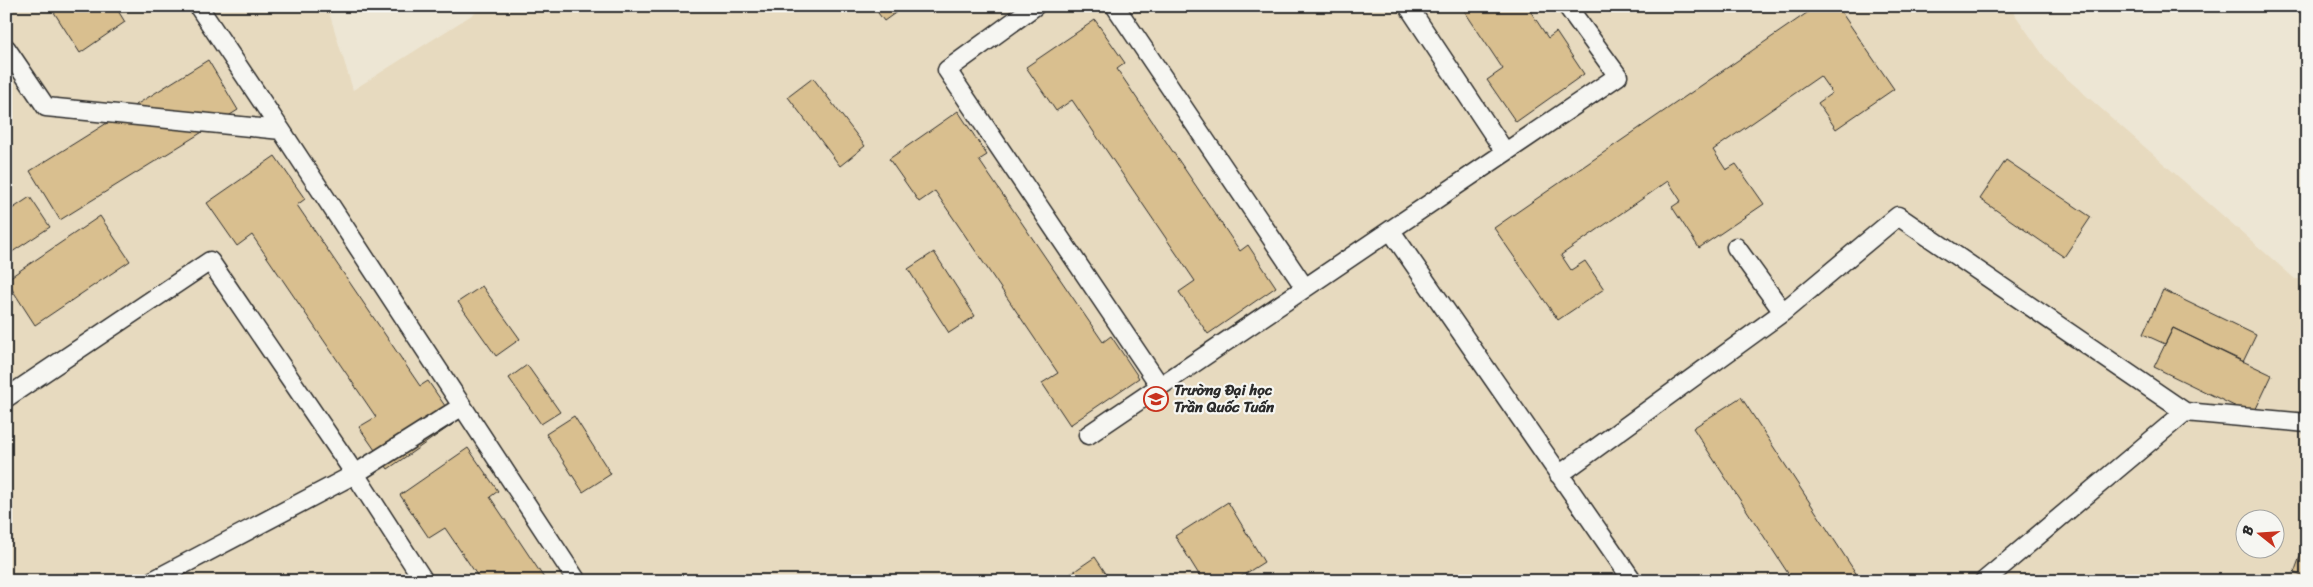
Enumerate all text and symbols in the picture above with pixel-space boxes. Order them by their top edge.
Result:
place label: Trường Đại học Trần Quốc Tuấn [1174,377,1275,420]
school or university icon: Trường Đại học Trần Quốc Tuấn [1143,386,1169,412]
north arrow [2236,510,2286,560]
text: B [2235,522,2261,538]

